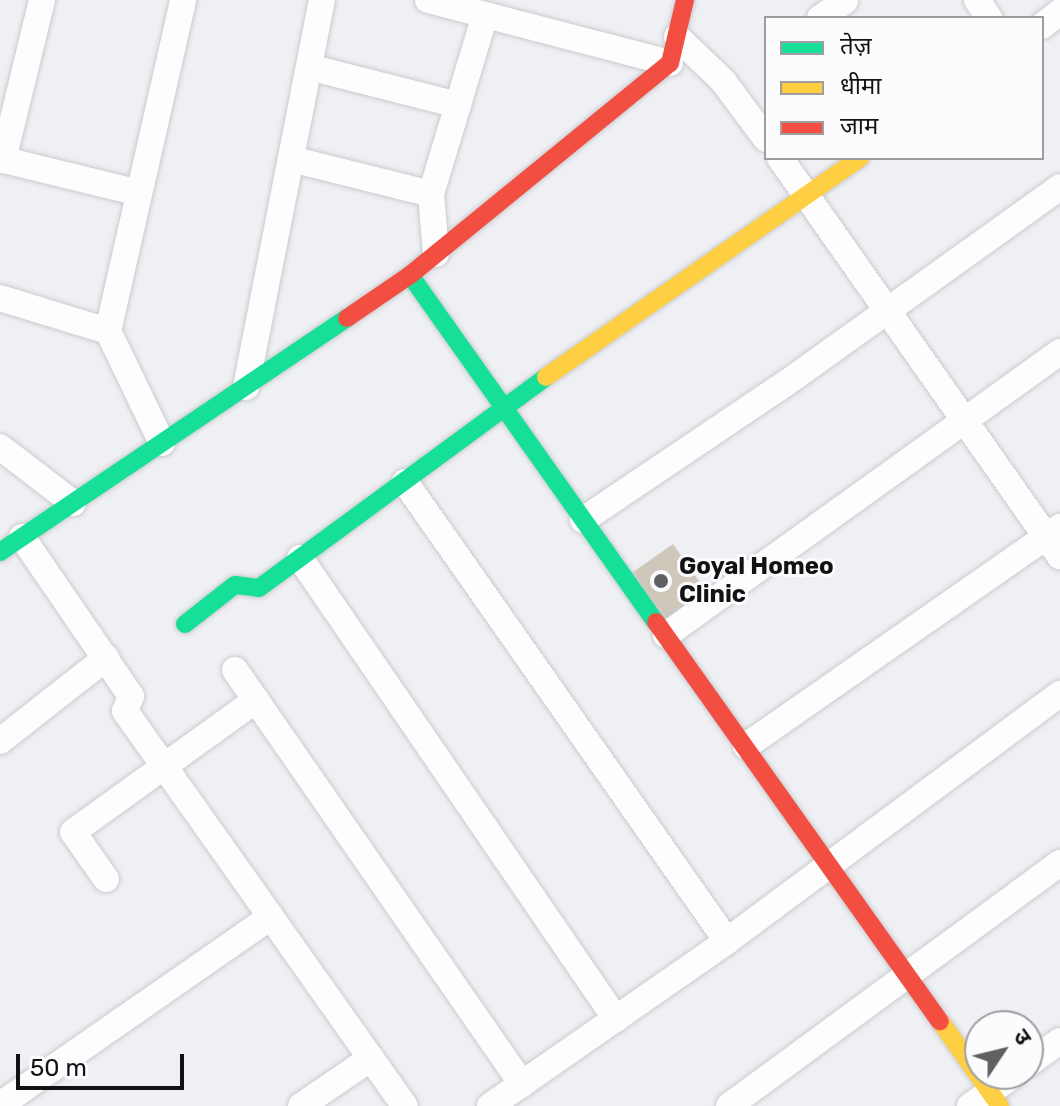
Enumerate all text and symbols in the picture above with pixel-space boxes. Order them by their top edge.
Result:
legend [764,16,1044,160]
text: तेज़ [840,32,872,60]
text: धीमा [840,72,882,100]
text: जाम [840,112,878,140]
place label: Goyal Homeo Clinic [679,553,834,609]
marker: Goyal Homeo Clinic [650,570,672,592]
north arrow [964,1010,1044,1090]
text: उ [1008,1024,1037,1050]
scale bar [20,1038,188,1088]
text: 50 m [30,1054,87,1082]

